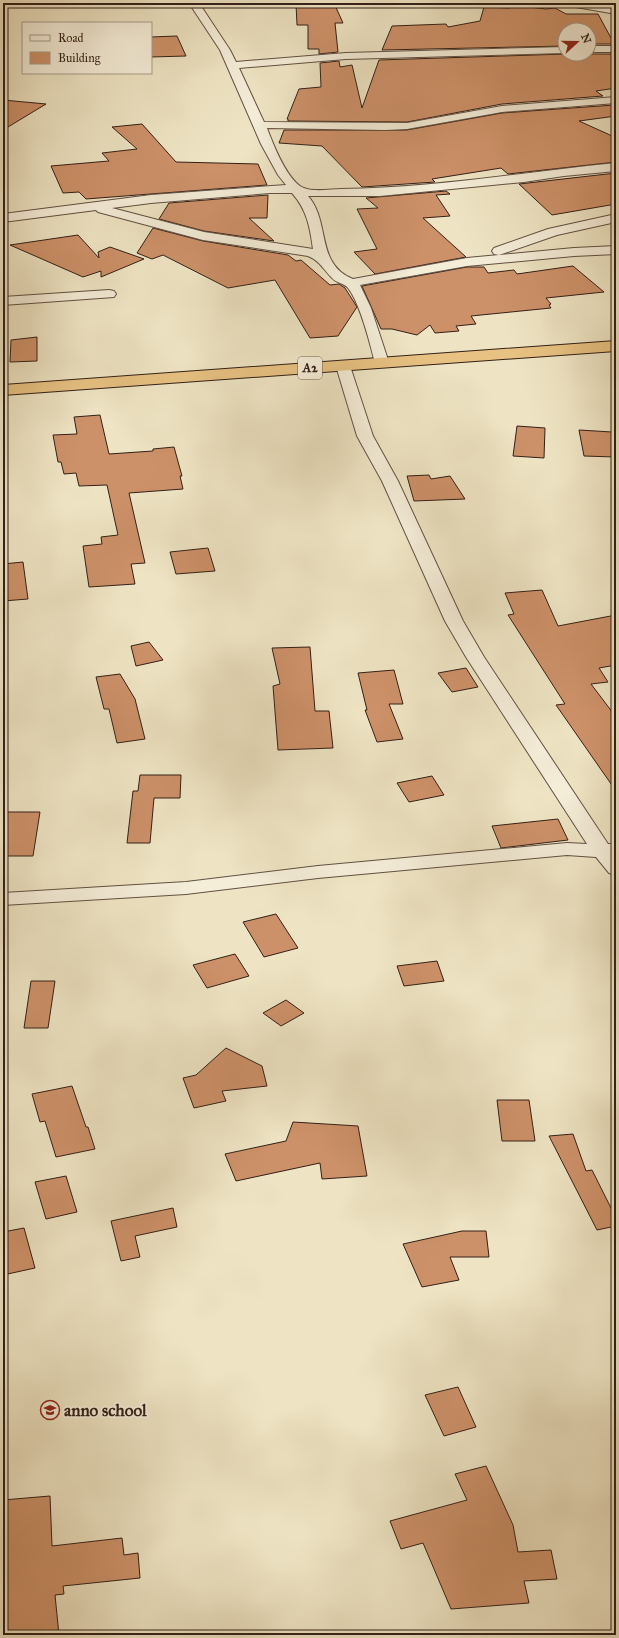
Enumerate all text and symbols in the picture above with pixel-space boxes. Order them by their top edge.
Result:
legend [22,22,152,74]
north arrow [557,22,597,62]
text: Road [58,31,84,45]
text: N [578,32,594,46]
text: Building [58,51,101,66]
road number: A2 [298,357,322,379]
school or university icon: anno school [39,1399,61,1421]
place label: anno school [64,1400,147,1421]

